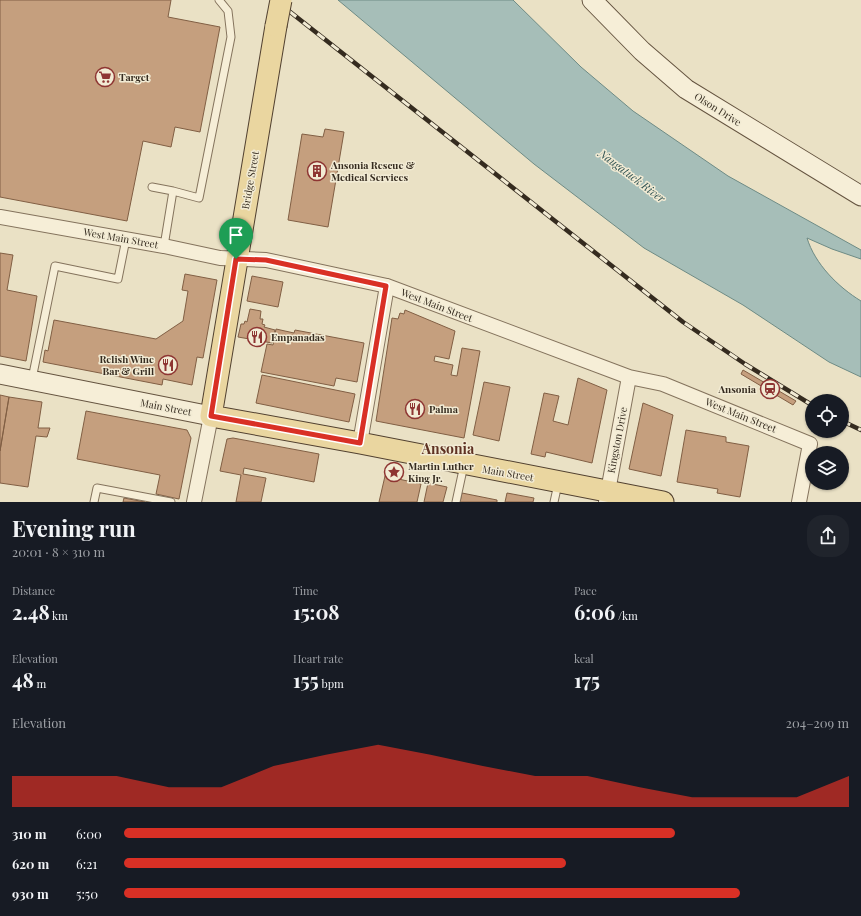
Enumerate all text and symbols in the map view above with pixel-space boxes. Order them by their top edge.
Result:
supermarket icon: Target [94,66,116,88]
place label: Target [119,70,150,84]
street label: Olson Drive [692,89,744,129]
water label: Naugatuck River [595,145,669,206]
street label: Bridge Street [238,149,262,210]
place label: Ansonia Rescue & Medical Services [330,158,415,184]
building icon: Ansonia Rescue & Medical Services [306,160,328,182]
pin [219,218,253,259]
street label: West Main Street [82,224,160,252]
icon: arrive [225,224,247,246]
street label: West Main Street [398,285,475,325]
restaurant icon: Empanadas [246,326,268,348]
place label: Empanadas [271,330,325,344]
place label: Relish Wine Bar & Grill [99,352,154,378]
restaurant icon: Relish Wine Bar & Grill [157,354,179,376]
station icon: Ansonia [759,378,781,400]
place label: Ansonia [717,382,757,396]
street label: West Main Street [702,394,779,436]
map controls [805,394,849,490]
button: locate [805,394,849,438]
street label: Main Street [139,395,193,419]
restaurant icon: Palma [404,398,426,420]
place label: Palma [429,402,459,416]
street label: Kingston Drive [604,406,630,474]
district label: Ansonia [421,439,475,458]
button: layers [805,446,849,490]
place label: Martin Luther King Jr. [408,459,474,485]
place icon: Martin Luther King Jr. [383,461,405,483]
street label: Main Street [481,462,535,484]
text: Evening run [12,513,136,543]
button: share [807,515,849,557]
text: 20:01 · 8 × 310 m [12,543,105,560]
text: Distance [12,583,55,598]
text: Time [293,583,318,598]
text: Pace [574,583,597,598]
text: 2.48 [12,598,50,625]
text: 15:08 [293,598,340,625]
text: 6:06 [574,598,615,625]
text: km [50,608,68,623]
text: /km [615,608,638,623]
text: Elevation [12,651,58,666]
text: Heart rate [293,651,343,666]
text: kcal [574,651,594,666]
text: 48 [12,666,34,693]
text: 155 [293,666,319,693]
text: 175 [574,666,600,693]
text: m [34,676,46,691]
text: bpm [319,676,344,691]
text: Elevation [12,714,66,731]
text: 204–209 m [786,714,849,731]
text: 310 m [12,825,47,842]
text: 6:00 [76,825,102,842]
text: 620 m [12,855,49,872]
text: 6:21 [76,855,97,872]
text: 930 m [12,885,49,902]
text: 5:50 [76,885,98,902]

